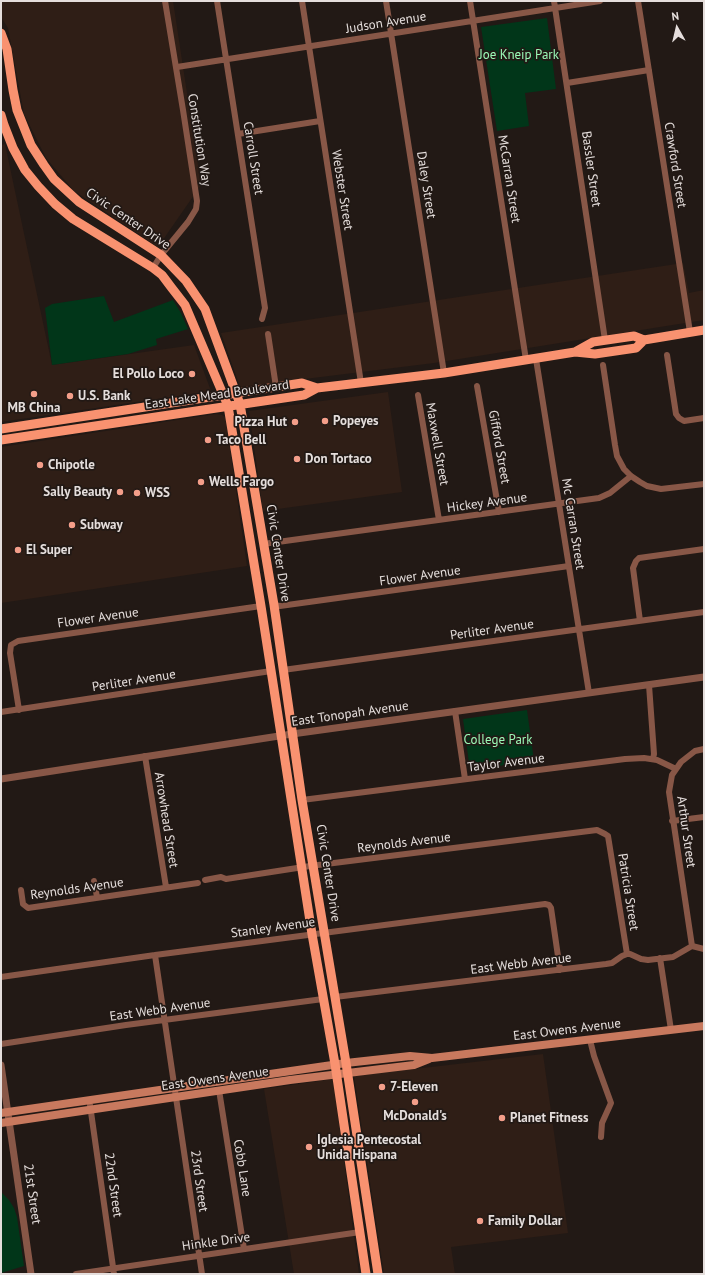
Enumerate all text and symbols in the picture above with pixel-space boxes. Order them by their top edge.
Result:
north arrow [657,8,697,48]
street label: Judson Avenue [345,9,427,37]
text: N [671,9,680,24]
park label: Joe Kneip Park [479,47,559,63]
street label: Constitution Way [184,92,214,188]
street label: Carroll Street [240,120,266,196]
street label: Crawford Street [661,121,689,209]
street label: Bassler Street [578,130,604,208]
street label: McCarran Street [494,134,524,224]
street label: Webster Street [328,149,356,231]
street label: Daley Street [413,150,439,220]
street label: Civic Center Drive [83,185,173,253]
place label: El Pollo Loco [113,366,184,382]
marker: El Pollo Loco [187,369,197,379]
street label: East Lake Mead Boulevard [144,377,290,413]
place label: U.S. Bank [78,388,130,404]
marker: MB China [29,389,39,399]
marker: U.S. Bank [65,391,75,401]
place label: MB China [8,400,60,416]
street label: Maxwell Street [422,401,452,487]
street label: Gifford Street [485,409,513,485]
place label: Popeyes [333,413,379,429]
place label: Pizza Hut [234,414,287,430]
marker: Popeyes [320,416,330,426]
marker: Pizza Hut [290,417,300,427]
place label: Taco Bell [216,432,266,448]
marker: Taco Bell [203,435,213,445]
place label: Don Tortaco [305,451,372,467]
marker: Don Tortaco [292,454,302,464]
place label: Chipotle [48,457,95,473]
marker: Chipotle [35,460,45,470]
place label: Wells Fargo [209,474,274,490]
marker: Wells Fargo [196,477,206,487]
street label: Mc Carran Street [558,477,588,571]
place label: Sally Beauty [43,484,112,500]
place label: WSS [145,485,170,501]
marker: Sally Beauty [115,487,125,497]
marker: WSS [132,488,142,498]
street label: Hickey Avenue [446,490,528,516]
street label: Civic Center Drive [263,503,293,603]
place label: Subway [80,517,123,533]
marker: Subway [67,520,77,530]
place label: El Super [26,542,72,558]
marker: El Super [13,545,23,555]
street label: Flower Avenue [378,563,462,589]
street label: Flower Avenue [56,605,140,631]
street label: Perliter Avenue [449,616,535,644]
street label: Perliter Avenue [91,667,177,695]
street label: East Tonopah Avenue [290,698,410,730]
park label: College Park [464,732,532,748]
street label: Taylor Avenue [467,751,545,775]
street label: Arrowhead Street [151,771,181,869]
street label: Arthur Street [673,795,699,869]
street label: Civic Center Drive [313,823,343,923]
street label: Reynolds Avenue [356,830,452,856]
street label: Patricia Street [614,852,642,932]
street label: Reynolds Avenue [29,875,125,903]
street label: Stanley Avenue [230,914,316,942]
street label: East Webb Avenue [470,950,572,978]
street label: East Webb Avenue [109,995,211,1025]
street label: East Owens Avenue [512,1016,622,1044]
street label: East Owens Avenue [160,1064,270,1094]
place label: 7-Eleven [390,1079,438,1095]
marker: 7-Eleven [377,1082,387,1092]
marker: McDonald's [410,1097,420,1107]
place label: McDonald's [383,1108,447,1124]
place label: Planet Fitness [510,1110,589,1126]
marker: Planet Fitness [497,1113,507,1123]
place label: Iglesia Pentecostal Unida Hispana [317,1132,421,1163]
street label: Cobb Lane [230,1138,254,1198]
marker: Iglesia Pentecostal Unida Hispana [304,1142,314,1152]
street label: 23rd Street [187,1149,211,1213]
street label: 22nd Street [101,1152,125,1218]
street label: 21st Street [20,1163,44,1225]
place label: Family Dollar [488,1213,562,1229]
marker: Family Dollar [475,1216,485,1226]
street label: Hinkle Drive [181,1230,251,1254]

